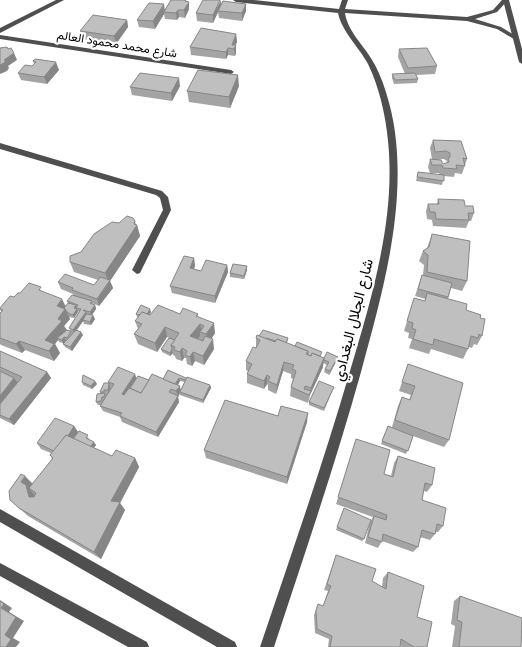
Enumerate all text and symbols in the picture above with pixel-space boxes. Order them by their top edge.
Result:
street label: شارع محمد محمود العالم [56,27,178,62]
street label: شارع الجلال البغدادي [328,257,381,384]

